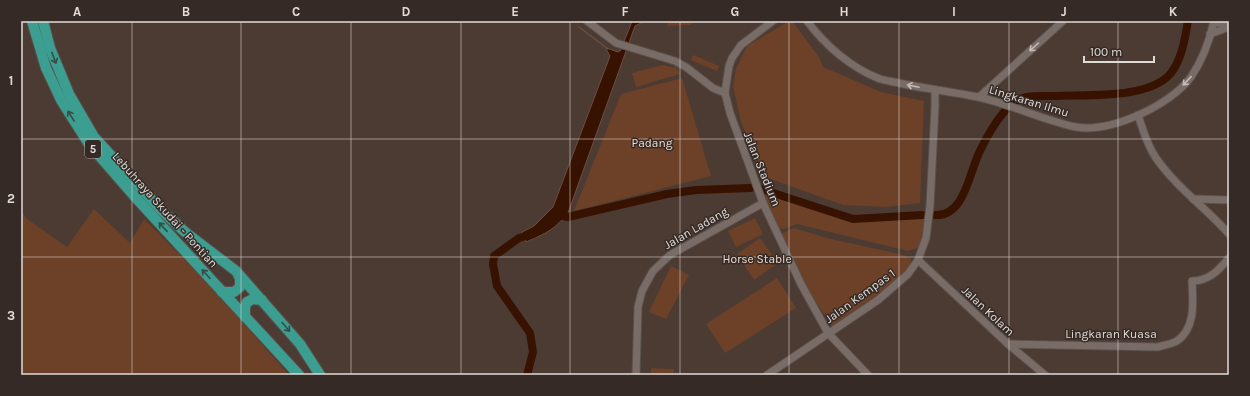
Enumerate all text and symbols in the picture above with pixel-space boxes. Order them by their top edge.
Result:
text: A [73,4,81,19]
text: B [182,4,190,19]
text: C [292,4,300,19]
text: D [402,4,411,19]
text: E [511,4,519,19]
text: F [621,4,629,19]
text: G [731,4,739,19]
text: H [839,4,849,19]
text: I [952,4,956,19]
text: J [1061,4,1067,19]
text: K [1169,4,1178,19]
scale bar [1084,38,1154,64]
one-way arrow [1029,42,1039,52]
text: 100 m [1090,45,1122,59]
one-way arrow [50,52,58,64]
text: 1 [9,73,13,88]
one-way arrow [1182,76,1191,87]
one-way arrow [907,81,920,89]
street label: Lingkaran Ilmu [987,82,1071,120]
one-way arrow [67,111,75,122]
street label: Jalan Stadium [741,130,783,208]
park label: Padang [632,136,673,150]
road number: 5 [85,140,101,158]
street label: Lebuhraya Skudai - Pontian [110,149,220,271]
text: 2 [7,191,15,206]
street label: Jalan Ladang [662,204,731,252]
one-way arrow [158,222,167,232]
park label: Horse Stable [722,252,792,266]
street label: Jalan Kempas 1 [822,266,898,326]
one-way arrow [201,268,210,279]
street label: Jalan Kolam [959,283,1017,339]
text: 3 [7,308,15,323]
one-way arrow [281,322,290,332]
street label: Lingkaran Kuasa [1065,327,1157,341]

